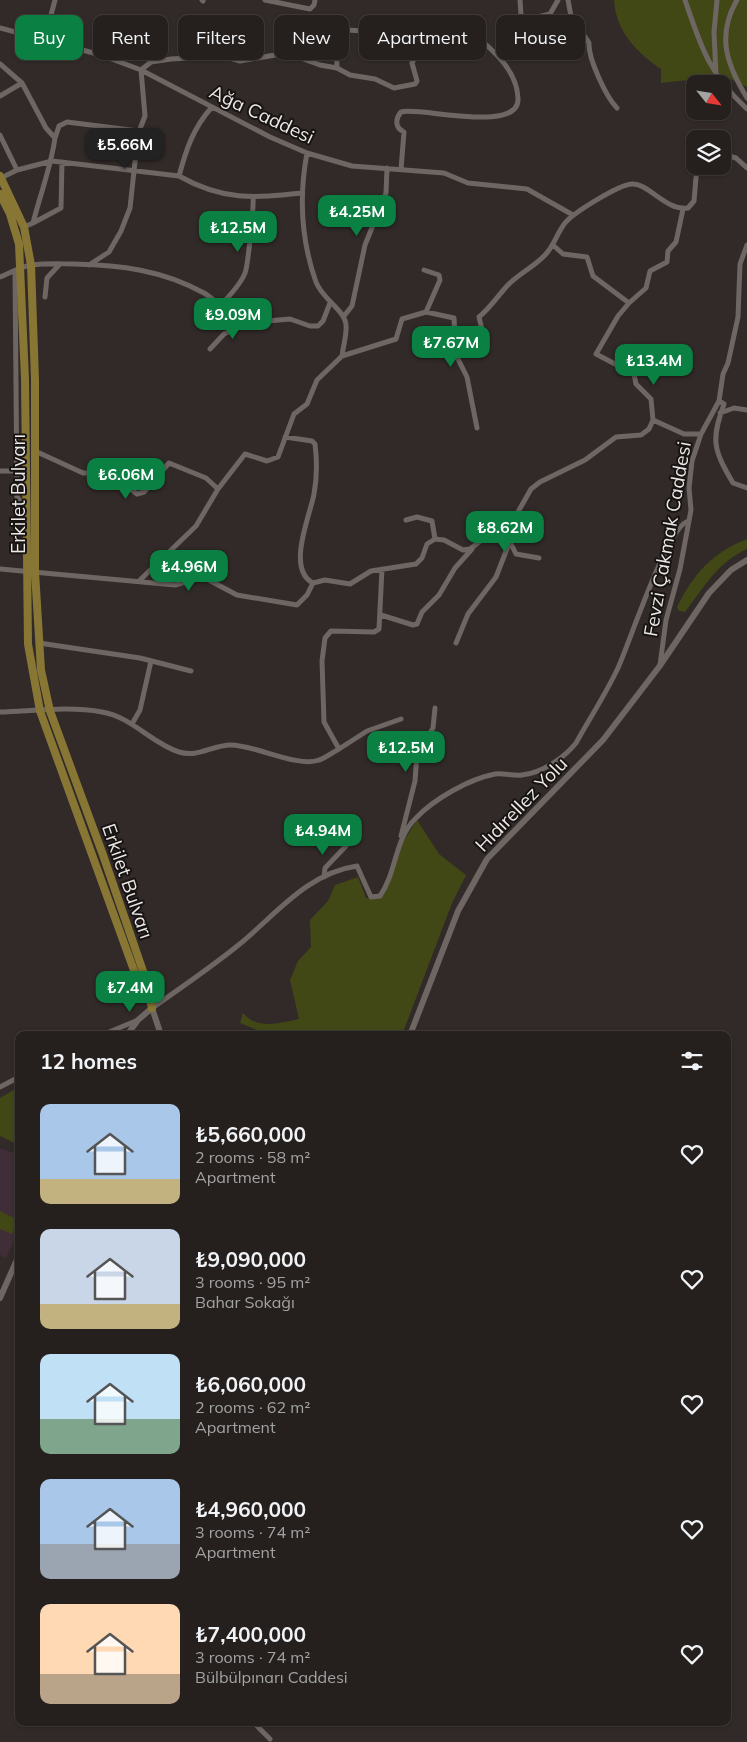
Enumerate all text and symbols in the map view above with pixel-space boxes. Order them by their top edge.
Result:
chip: Buy [15,15,83,60]
chip: Rent [93,15,168,60]
chip: Filters [178,15,264,60]
chip: New [274,15,349,60]
chip: Apartment [359,15,486,60]
chip: House [496,15,585,60]
north arrow [686,75,731,120]
map controls [686,75,731,175]
street label: Ağa Caddesi [206,79,318,149]
pin: ₺5.66M [84,128,166,170]
button: layers [686,130,731,175]
text: ₺5.66M [97,134,153,154]
pin: ₺4.25M [316,194,398,237]
text: ₺4.25M [329,201,385,221]
pin: ₺12.5M [197,210,279,253]
text: ₺12.5M [210,217,266,237]
pin: ₺9.09M [192,298,274,340]
text: ₺9.09M [205,304,261,324]
pin: ₺7.67M [410,326,492,368]
text: ₺7.67M [423,332,479,352]
pin: ₺13.4M [613,344,695,386]
text: ₺13.4M [626,350,682,370]
street label: Erkilet Bulvarı [6,434,30,554]
street label: Fevzi Çakmak Caddesi [638,440,696,638]
pin: ₺6.06M [85,458,167,500]
text: ₺6.06M [98,464,154,484]
pin: ₺8.62M [464,510,546,553]
text: ₺8.62M [477,517,533,537]
pin: ₺4.96M [148,550,230,592]
text: ₺4.96M [161,556,217,576]
pin: ₺12.5M [365,730,447,773]
text: ₺12.5M [378,737,434,757]
street label: Hıdırellez Yolu [470,752,572,856]
pin: ₺4.94M [282,814,364,856]
street label: Erkilet Bulvarı [97,820,159,942]
text: ₺4.94M [295,820,351,840]
pin: ₺7.4M [95,970,165,1013]
text: ₺7.4M [107,977,153,997]
icon: filters [678,1047,706,1075]
text: 12 homes [40,1048,137,1074]
text: ₺5,660,000 [195,1121,306,1147]
icon: home [80,1124,140,1184]
icon: heart [678,1140,706,1168]
text: 2 rooms · 58 m² [195,1147,310,1167]
text: Apartment [195,1167,276,1187]
text: ₺9,090,000 [195,1246,306,1272]
icon: home [80,1249,140,1309]
icon: heart [678,1265,706,1293]
text: 3 rooms · 95 m² [195,1272,310,1292]
text: Bahar Sokağı [195,1292,295,1312]
text: ₺6,060,000 [195,1371,306,1397]
icon: home [80,1374,140,1434]
icon: heart [678,1390,706,1418]
text: 2 rooms · 62 m² [195,1397,310,1417]
text: Apartment [195,1417,276,1437]
text: ₺4,960,000 [195,1496,306,1522]
icon: home [80,1499,140,1559]
icon: heart [678,1515,706,1543]
text: 3 rooms · 74 m² [195,1522,310,1542]
text: Apartment [195,1542,276,1562]
text: ₺7,400,000 [195,1621,306,1647]
icon: home [80,1624,140,1684]
icon: heart [678,1640,706,1668]
text: 3 rooms · 74 m² [195,1647,310,1667]
text: Bülbülpınarı Caddesi [195,1667,348,1687]

